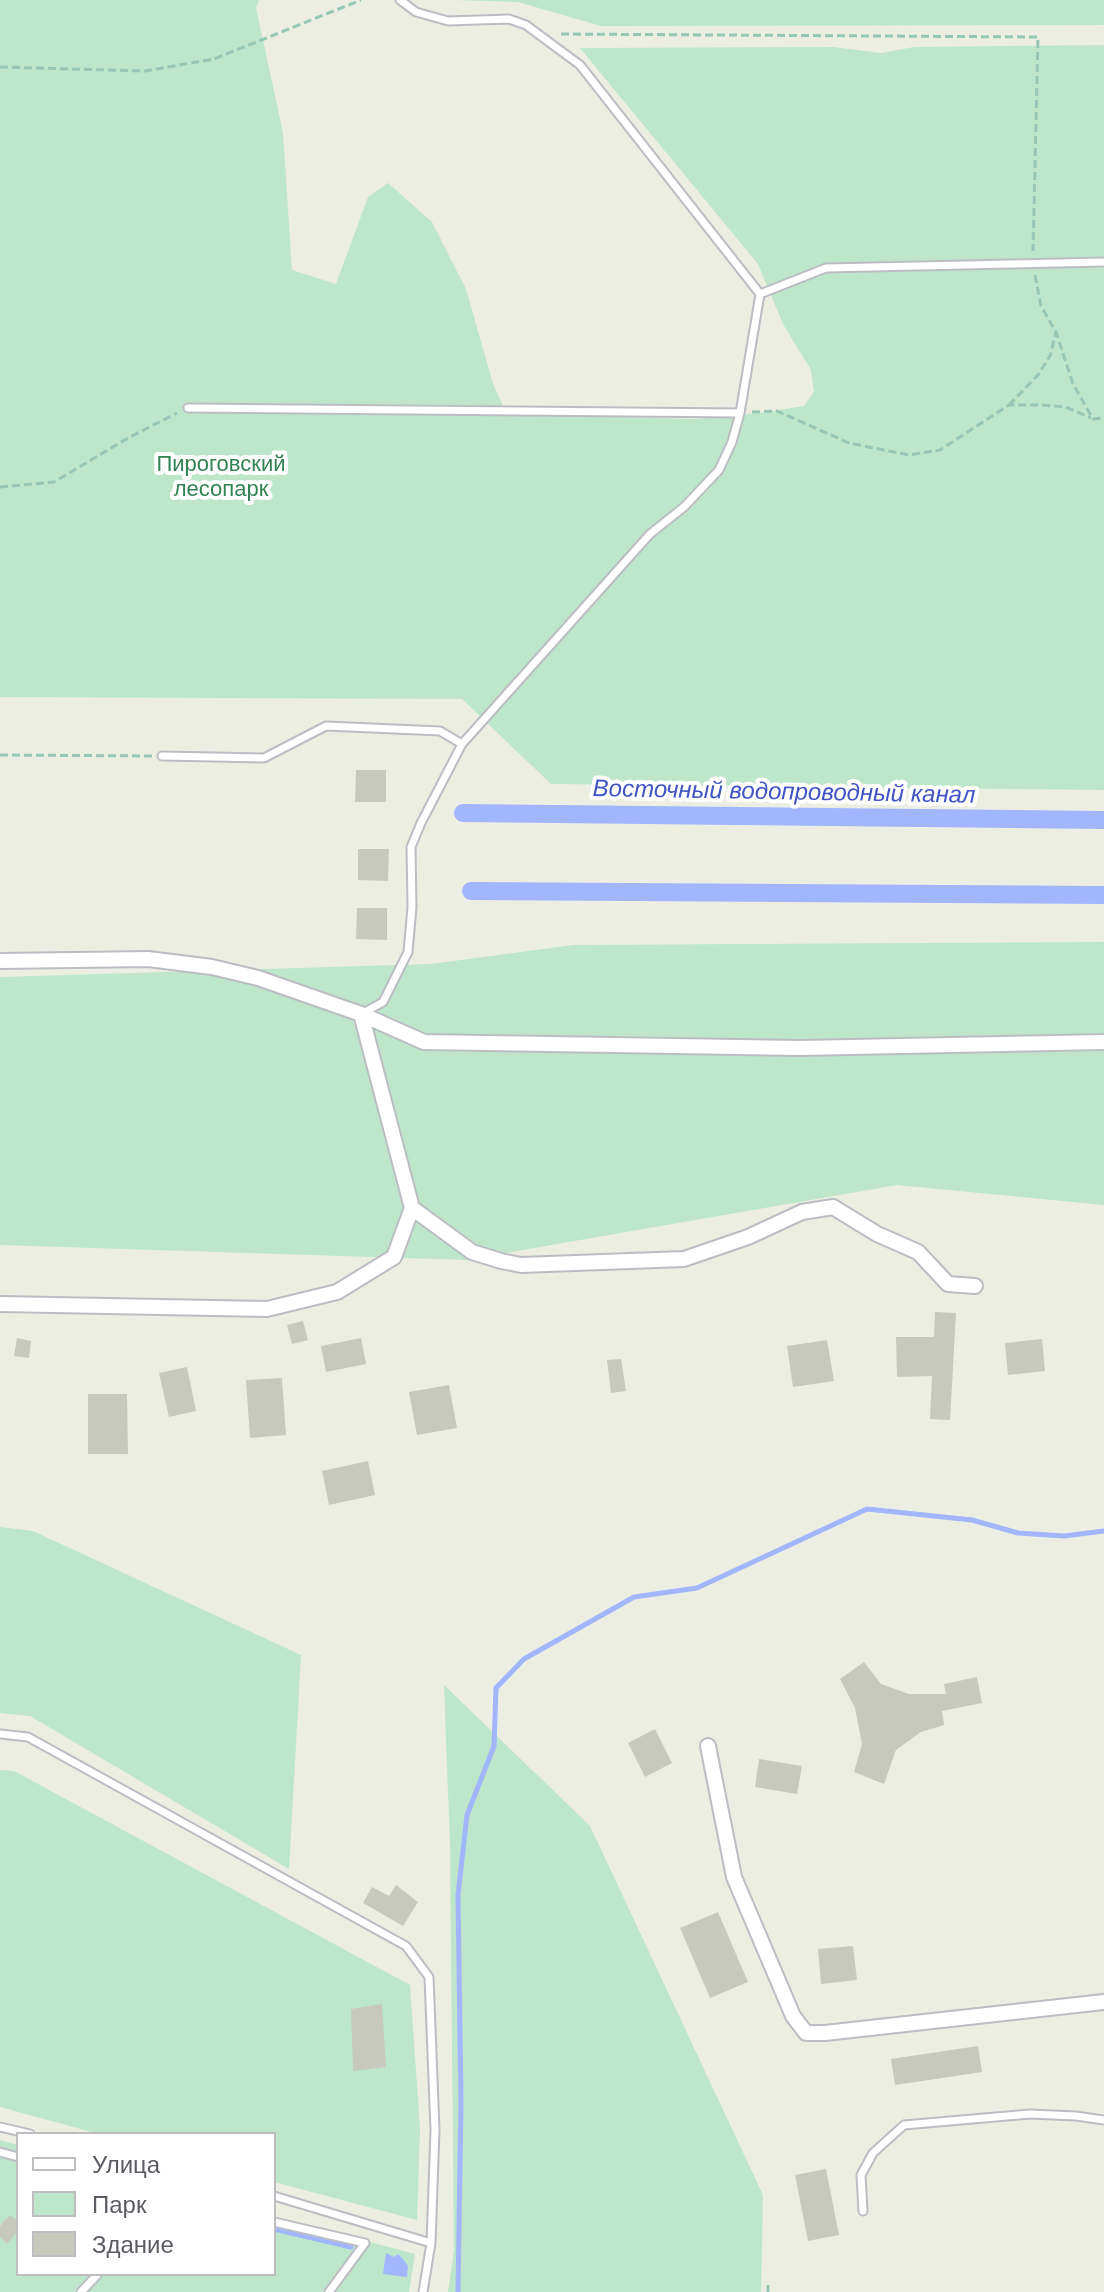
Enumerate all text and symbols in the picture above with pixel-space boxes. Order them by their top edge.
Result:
park label: Пироговский лесопарк [157,452,285,504]
water label: Восточный водопроводный канал [592,775,976,811]
legend [16,2132,276,2276]
text: Улица [92,2149,160,2180]
text: Парк [92,2189,146,2220]
text: Здание [92,2229,174,2260]

